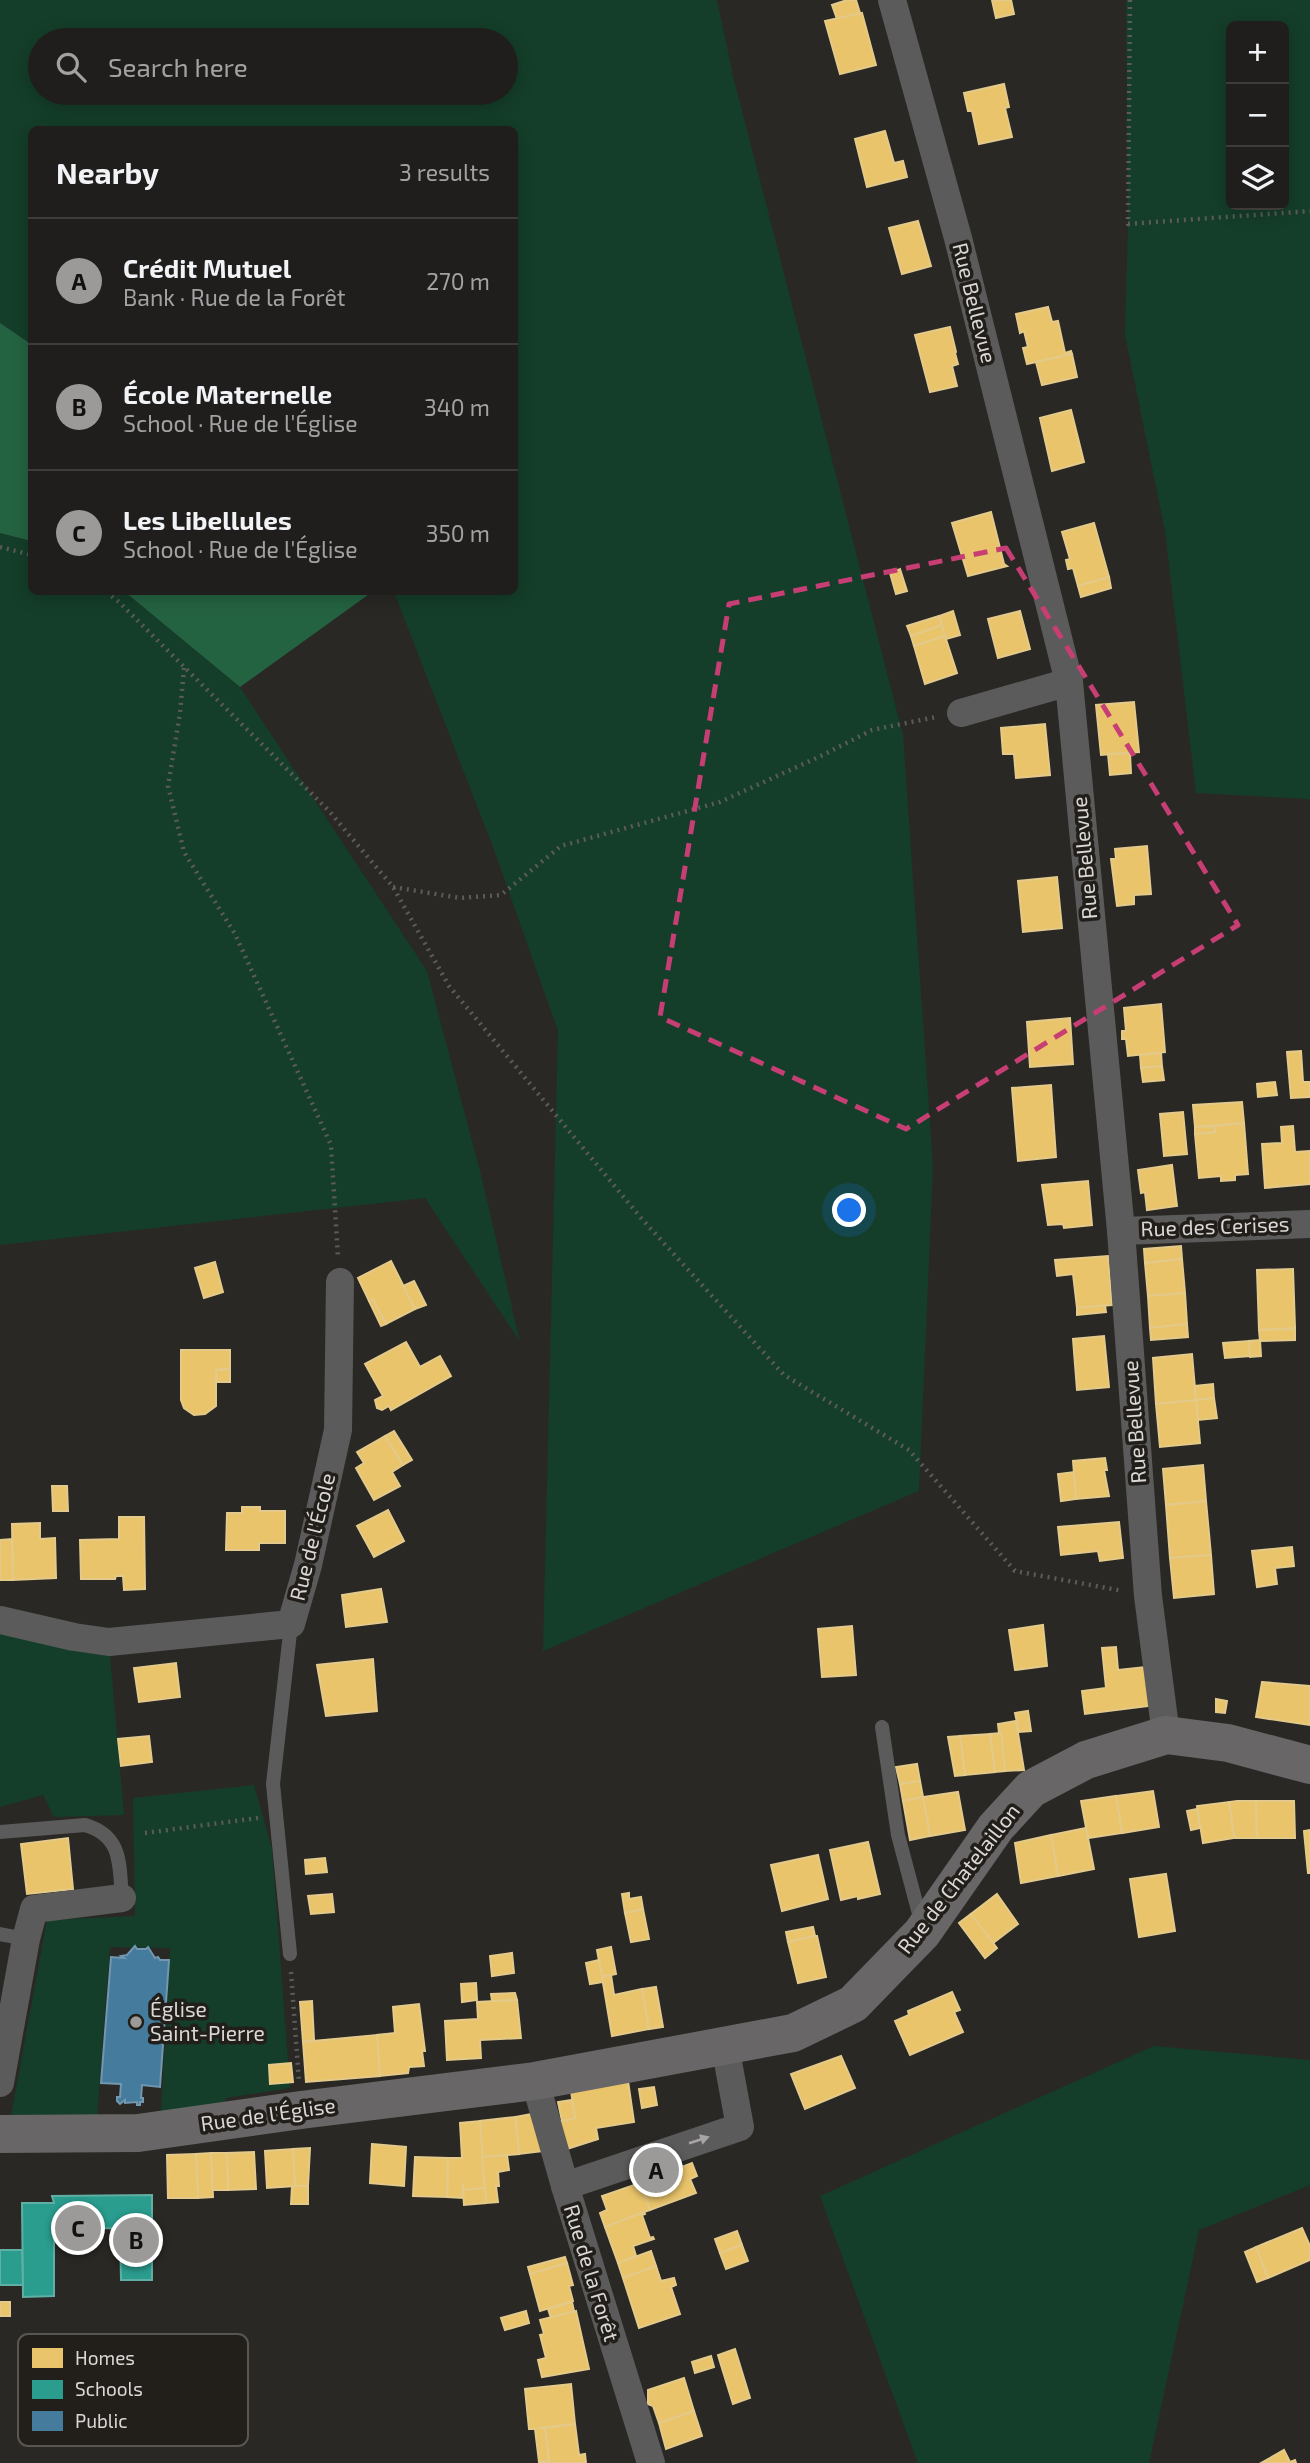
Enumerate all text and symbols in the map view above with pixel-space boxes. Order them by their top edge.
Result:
map controls [1226,21,1289,210]
button: + [1226,21,1289,84]
search box [28,28,518,105]
icon: search [52,48,90,86]
text: Search here [108,51,248,82]
button: − [1226,84,1289,147]
button: layers [1226,147,1289,210]
text: Nearby [56,154,159,190]
text: 3 results [399,158,490,186]
street label: Rue Bellevue [948,240,1002,365]
text: Crédit Mutuel [123,252,291,283]
text: A [71,267,87,295]
text: 270 m [426,267,490,295]
text: Bank · Rue de la Forêt [123,283,346,311]
text: École Maternelle [123,378,332,409]
text: B [72,393,86,421]
text: 340 m [424,393,490,421]
text: School · Rue de l'Église [123,409,358,437]
text: Les Libellules [123,504,292,535]
text: C [72,519,86,547]
text: 350 m [426,519,490,547]
text: School · Rue de l'Église [123,535,358,563]
street label: Rue Bellevue [1066,796,1101,921]
your location [832,1193,866,1227]
street label: Rue des Cerises [1140,1210,1290,1241]
street label: Rue Bellevue [1117,1360,1150,1484]
street label: Rue de l'École [284,1470,339,1603]
street label: Rue de Chatelaillon [891,1798,1024,1958]
place label: Église Saint-Pierre [150,1996,265,2045]
marker: Église Saint-Pierre [128,2014,144,2030]
street label: Rue de l'Église [199,2092,337,2135]
one-way arrow [688,2134,709,2144]
pin: A [633,2144,679,2196]
street label: Rue de la Forêt [560,2201,625,2344]
pin: C [55,2202,101,2254]
pin: B [113,2214,159,2266]
legend [18,2334,248,2446]
text: Homes [75,2346,135,2369]
text: Schools [75,2377,143,2400]
text: Public [75,2409,128,2432]

